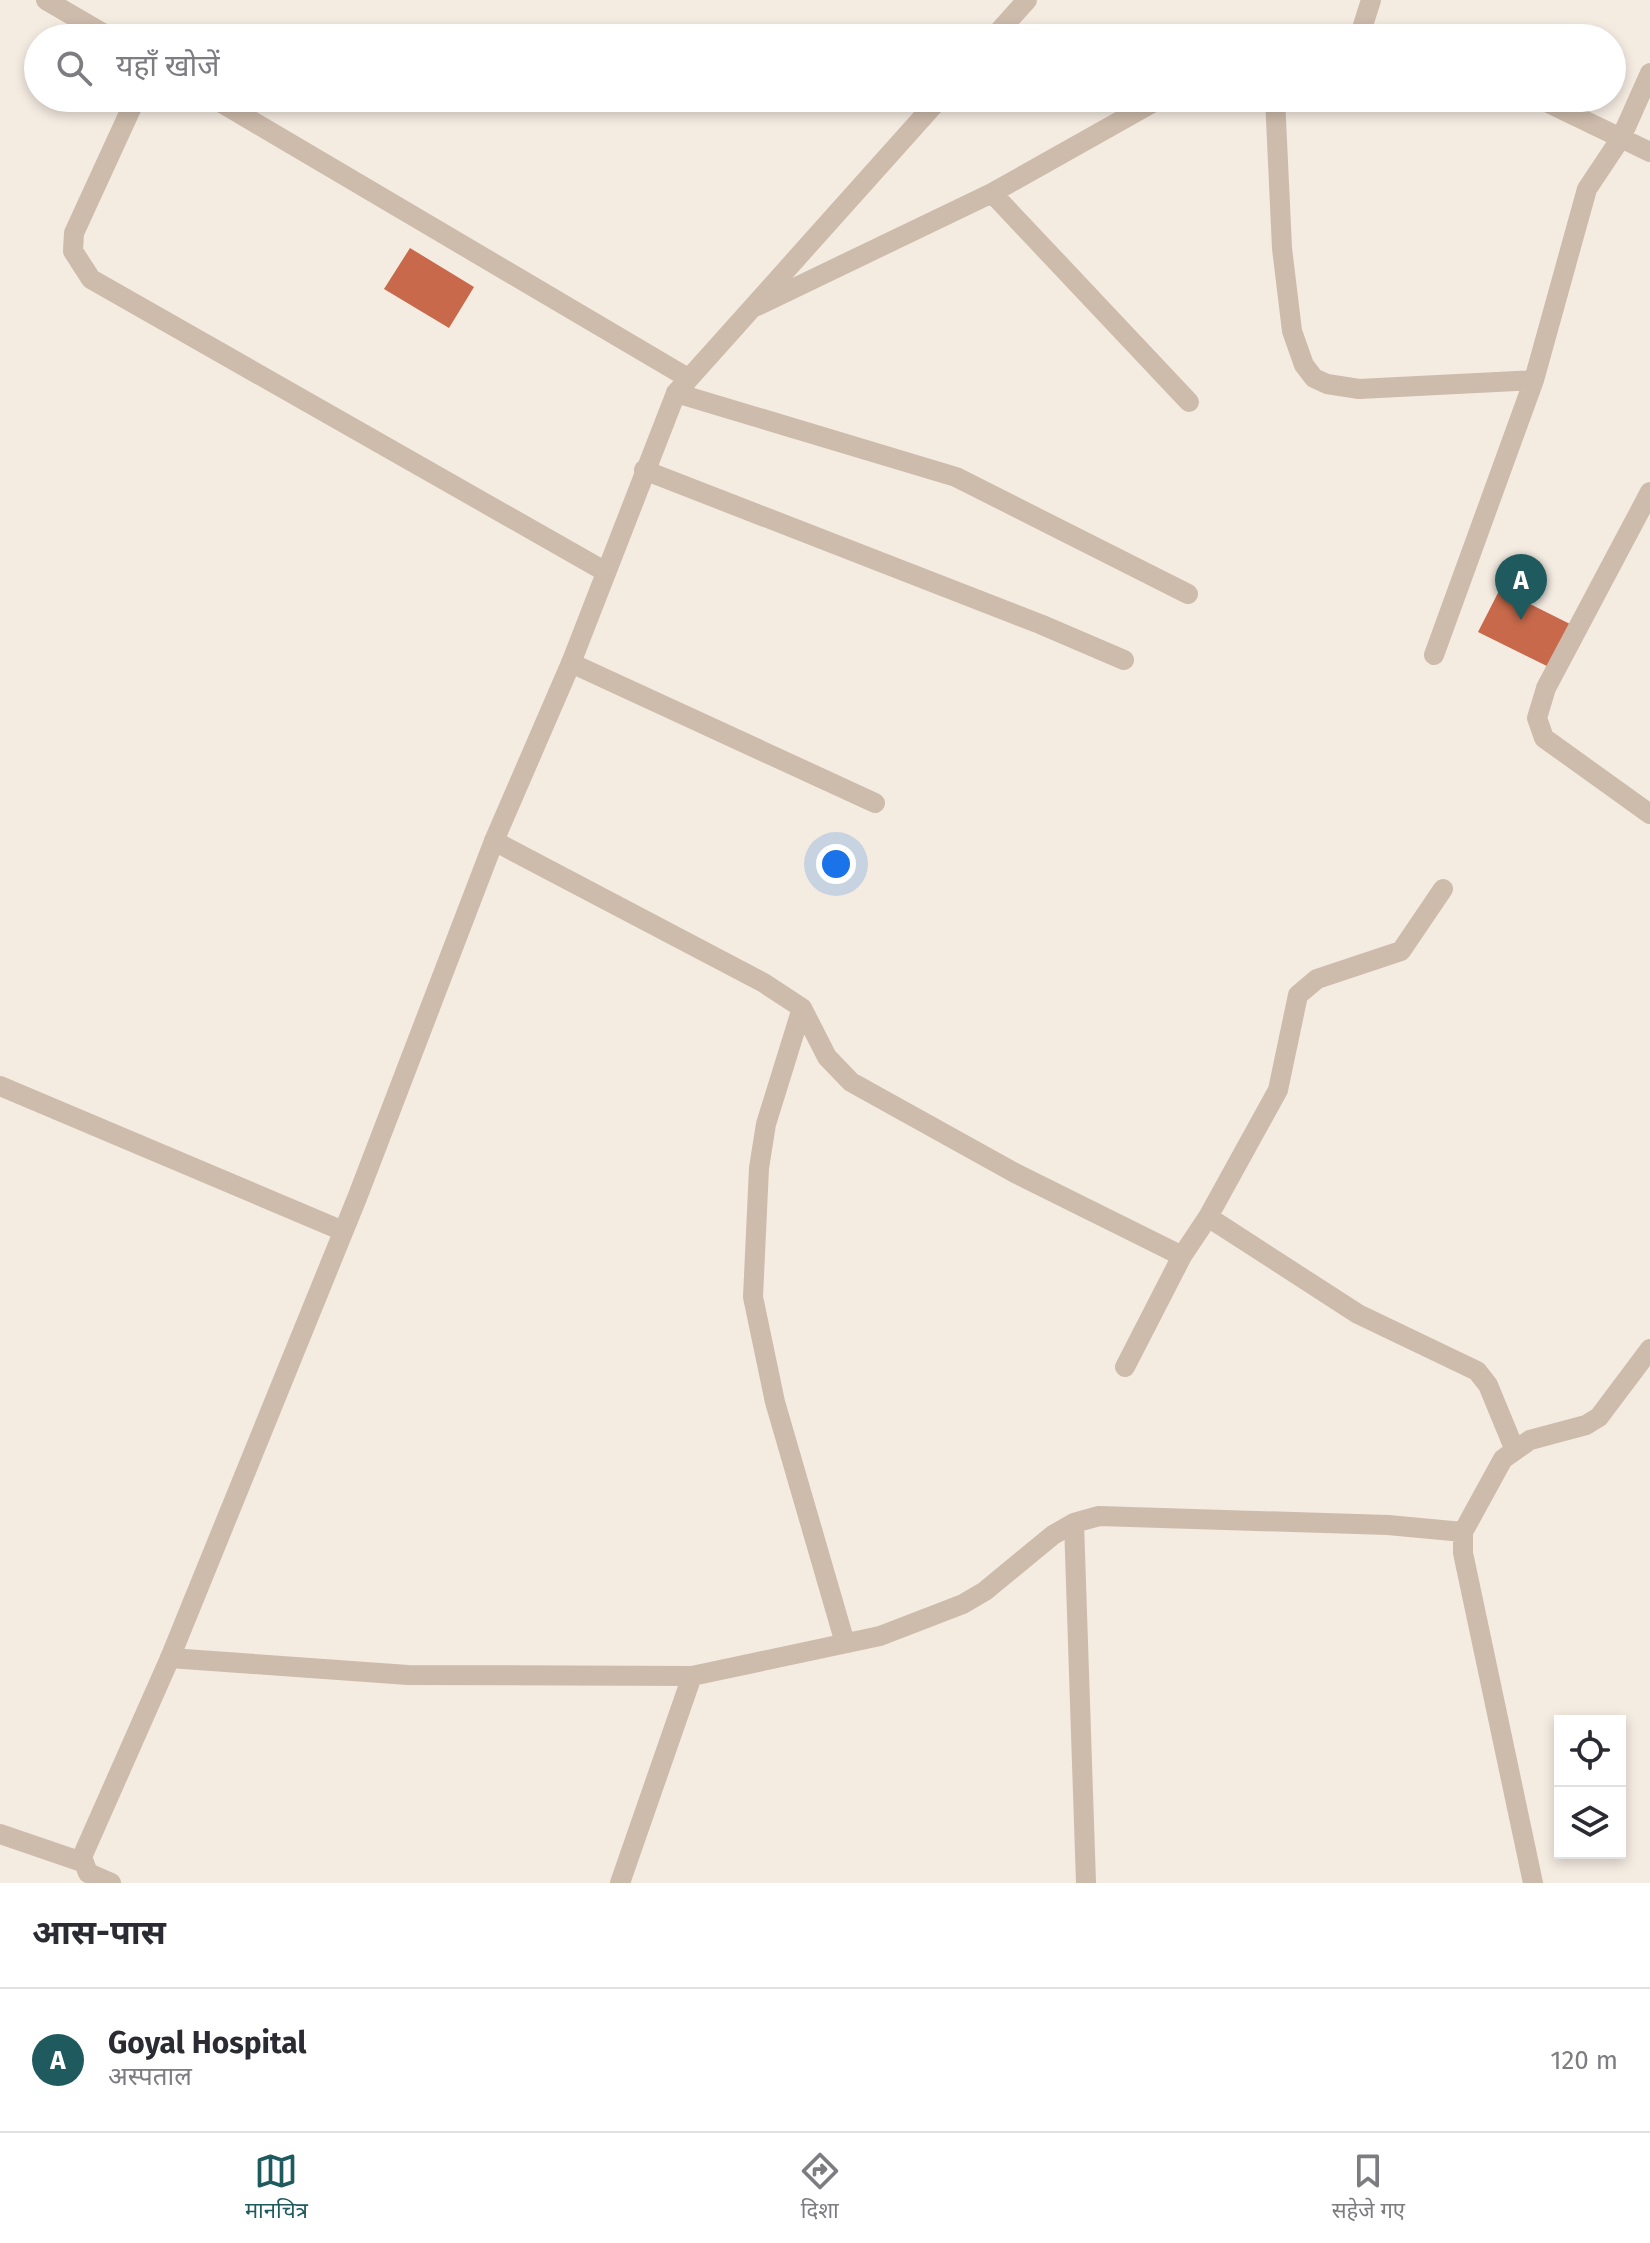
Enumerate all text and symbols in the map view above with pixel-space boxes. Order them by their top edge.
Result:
search box [24,24,1626,112]
icon: search [52,46,96,90]
text: यहाँ खोजें [116,48,220,84]
pin: A [1495,554,1547,620]
your location [816,844,856,884]
map controls [1554,1715,1626,1859]
button: locate [1554,1715,1626,1787]
button: layers [1554,1787,1626,1859]
text: आस-पास [32,1912,166,1953]
text: Goyal Hospital [108,2025,306,2061]
text: A [50,2045,66,2076]
text: 120 m [1550,2045,1618,2076]
text: अस्पताल [108,2061,192,2092]
tab: मानचित्र [245,2149,308,2227]
tab: दिशा [798,2149,842,2227]
tab: सहेजे गए [1332,2149,1405,2227]

